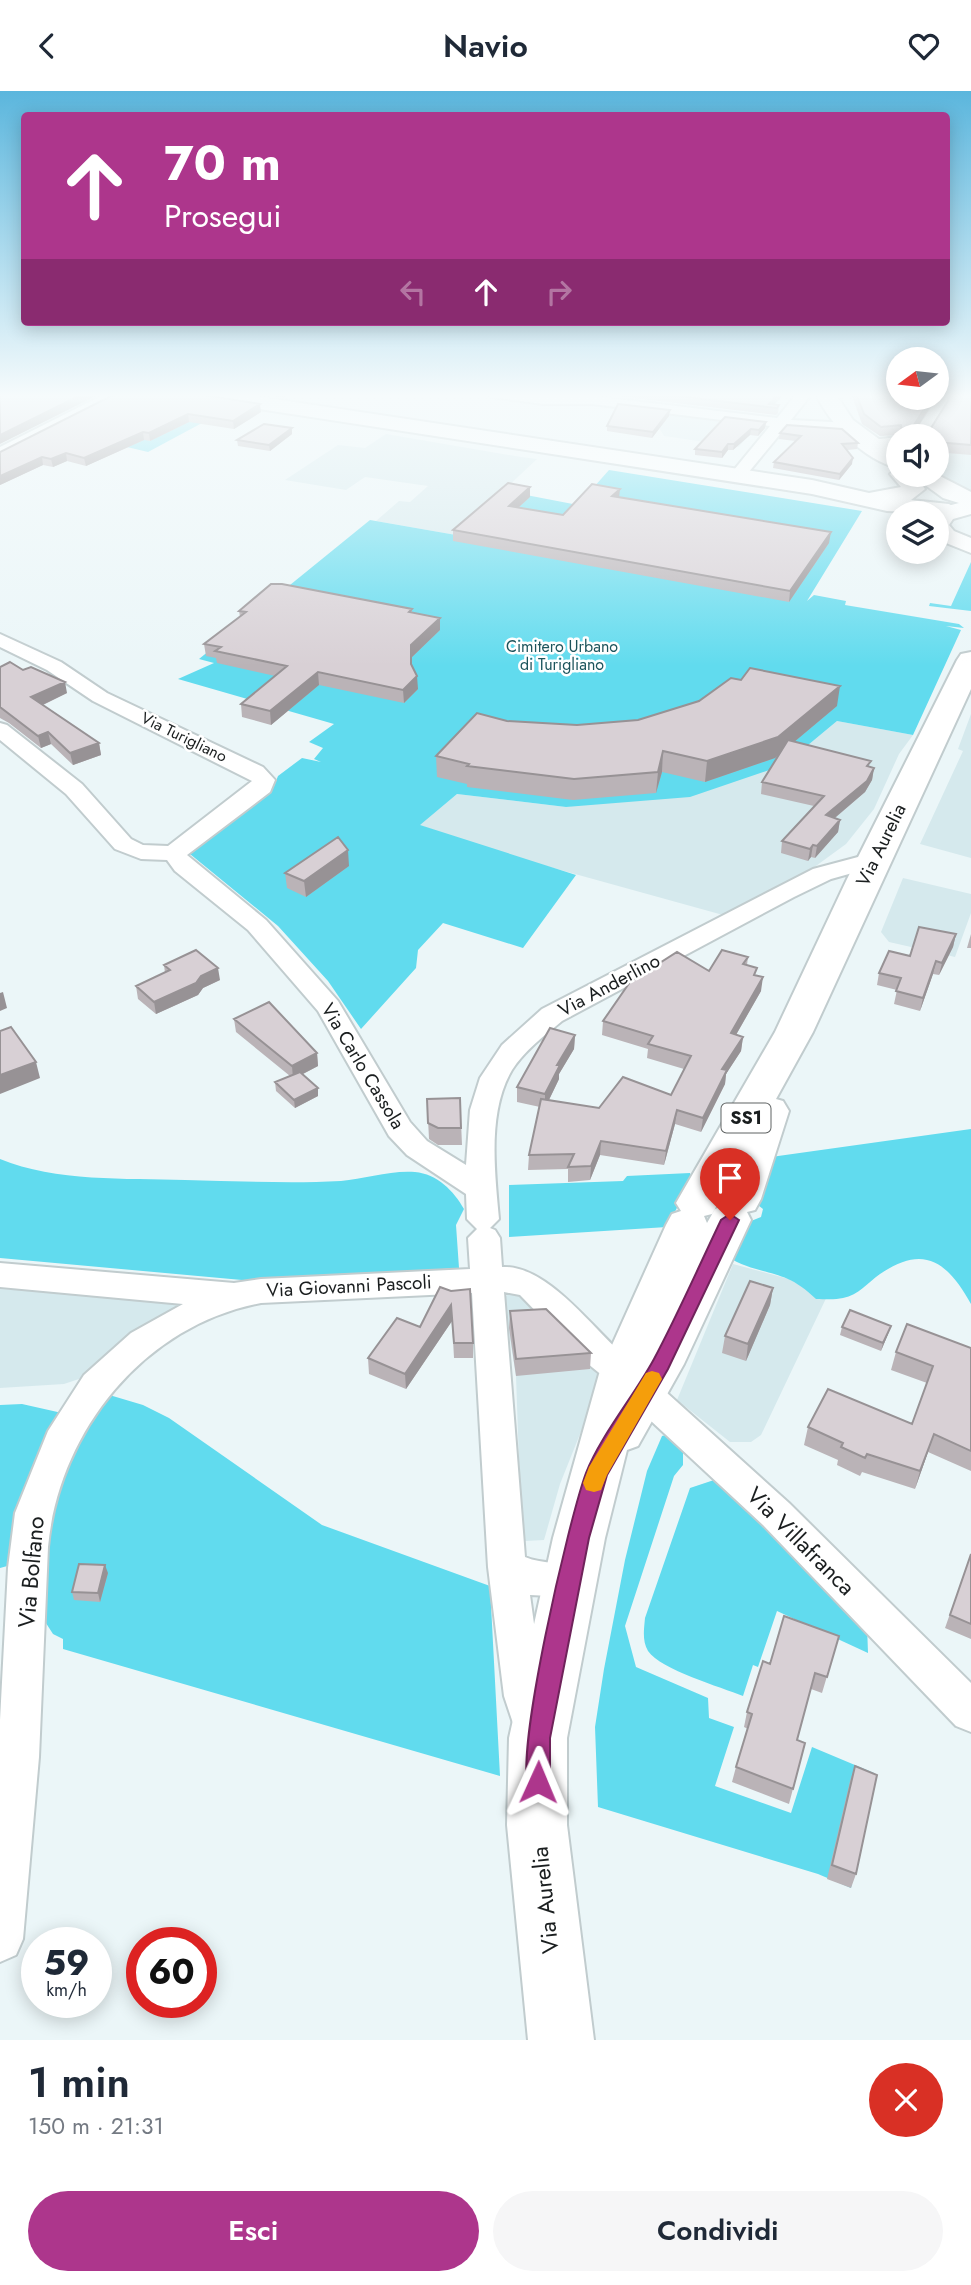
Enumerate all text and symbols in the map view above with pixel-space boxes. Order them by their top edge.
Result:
text: Navio [443,23,528,69]
icon: back [28,27,66,65]
icon: heart [905,27,943,65]
text: 70 m [164,128,281,198]
icon: ahead [49,140,140,231]
text: Prosegui [164,193,282,239]
icon: left [394,273,432,311]
icon: ahead [467,273,505,311]
icon: right [540,273,578,311]
north arrow [886,347,948,409]
map controls [886,347,949,564]
button: sound [886,424,949,487]
button: layers [886,501,949,564]
park label: Cimitero Urbano di Turigliano [506,635,618,676]
street label: Via Turigliano [137,706,231,768]
street label: Via Aurelia [849,799,913,891]
street label: Via Anderlino [553,947,665,1023]
street label: Via Carlo Cassola [315,998,411,1134]
road number: SS1 [722,1103,770,1133]
pin [700,1148,760,1220]
icon: arrive [711,1159,749,1197]
street label: Via Giovanni Pascoli [266,1268,432,1304]
street label: Via Villafranca [739,1479,863,1603]
street label: Via Bolfano [9,1515,53,1629]
position arrow [501,1745,575,1819]
street label: Via Aurelia [522,1845,568,1955]
speed limit sign: 60 [126,1927,217,2018]
text: 59 [44,1938,90,1988]
text: km/h [46,1977,87,2003]
text: 1 min [28,2052,130,2113]
button: close [869,2063,943,2137]
text: 150 m · 21:31 [28,2109,164,2143]
button: Esci [28,2191,479,2271]
button: Condividi [493,2191,943,2271]

